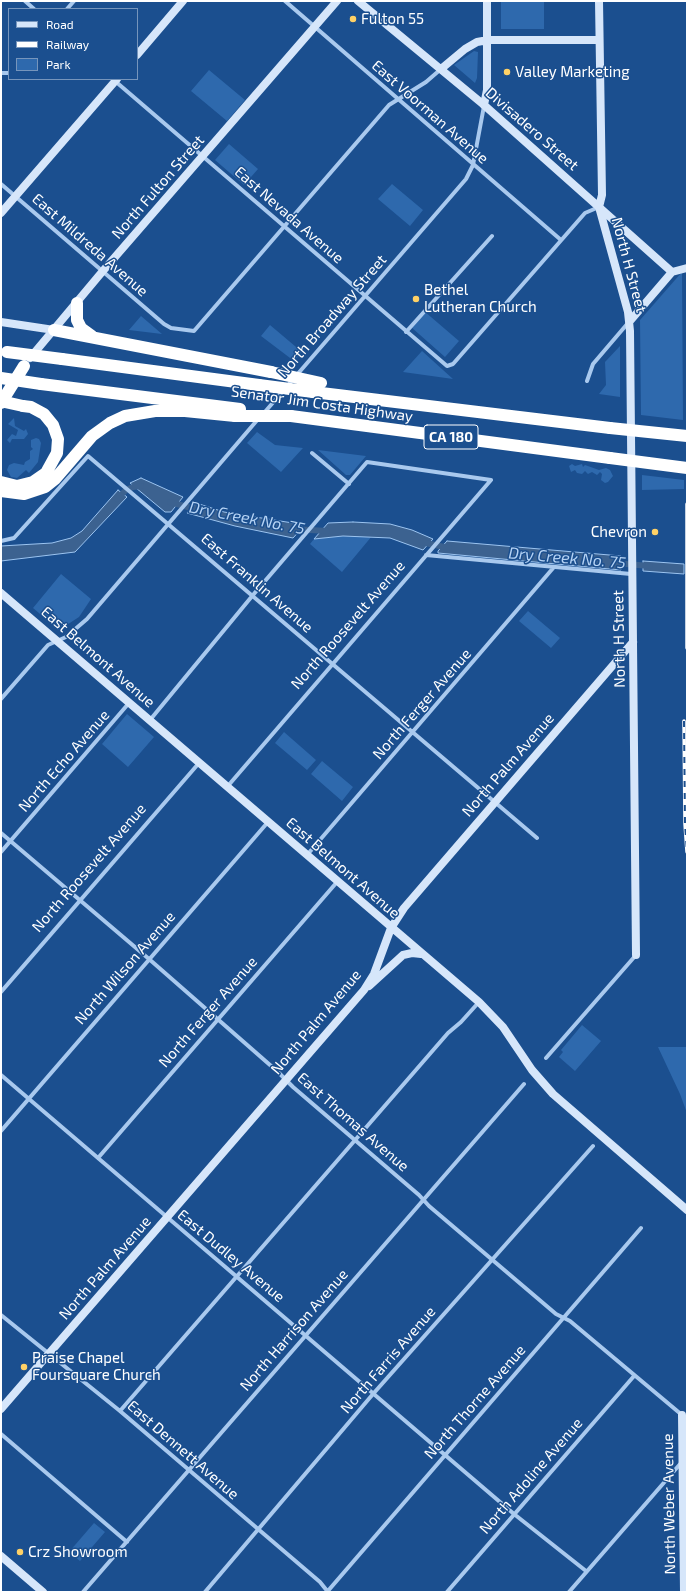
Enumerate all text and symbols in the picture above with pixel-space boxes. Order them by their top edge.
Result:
legend [8,8,138,80]
place label: Fulton 55 [361,10,424,28]
marker: Fulton 55 [348,14,358,24]
text: Road [46,17,74,31]
text: Railway [46,37,89,51]
street label: East Voorman Avenue [368,56,492,168]
text: Park [46,57,71,71]
place label: Valley Marketing [515,63,630,81]
marker: Valley Marketing [502,67,512,77]
street label: Divisadero Street [482,84,582,174]
street label: North Fulton Street [108,131,208,243]
street label: East Nevada Avenue [231,163,347,267]
street label: East Mildreda Avenue [28,190,152,300]
street label: North H Street [608,215,650,315]
street label: North Broadway Street [274,251,390,381]
place label: Bethel Lutheran Church [424,281,537,316]
marker: Bethel Lutheran Church [411,294,421,304]
street label: Senator Jim Costa Highway [230,382,414,426]
road number: CA 180 [424,425,478,449]
water label: Dry Creek No. 75 [187,497,307,539]
place label: Chevron [591,523,647,541]
marker: Chevron [650,527,660,537]
street label: East Franklin Avenue [197,530,317,636]
water label: Dry Creek No. 75 [508,543,626,573]
street label: North Roosevelt Avenue [287,557,409,693]
street label: North H Street [609,590,629,688]
street label: East Belmont Avenue [37,603,159,711]
street label: North Ferger Avenue [369,645,475,763]
street label: North Echo Avenue [15,706,113,816]
street label: North Palm Avenue [458,710,558,820]
street label: North Roosevelt Avenue [28,800,150,936]
street label: East Belmont Avenue [282,814,404,922]
street label: North Wilson Avenue [71,908,179,1028]
street label: North Ferger Avenue [155,953,261,1071]
street label: North Palm Avenue [267,966,365,1078]
street label: East Thomas Avenue [294,1069,412,1175]
street label: East Dudley Avenue [174,1206,288,1306]
street label: North Palm Avenue [55,1213,155,1323]
street label: North Harrison Avenue [236,1265,352,1395]
street label: North Farris Avenue [337,1303,439,1417]
street label: North Thorne Avenue [421,1341,529,1463]
place label: Praise Chapel Foursquare Church [32,1349,161,1384]
marker: Praise Chapel Foursquare Church [19,1362,29,1372]
street label: East Dennett Avenue [124,1397,242,1503]
street label: North Adoline Avenue [476,1414,586,1538]
street label: North Weber Avenue [659,1433,679,1575]
place label: Crz Showroom [28,1543,128,1561]
marker: Crz Showroom [15,1547,25,1557]

